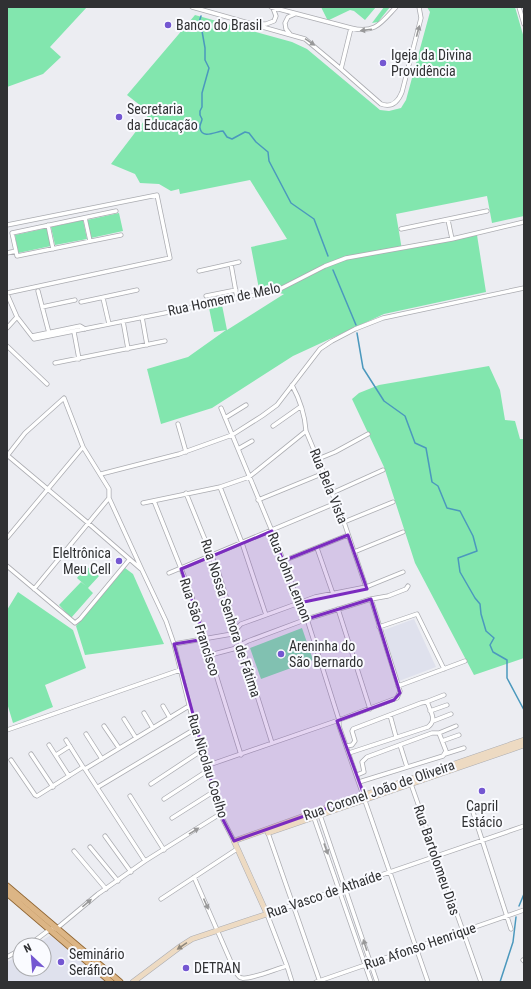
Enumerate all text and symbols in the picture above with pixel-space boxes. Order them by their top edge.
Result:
place label: Banco do Brasil [176,17,262,33]
marker: Banco do Brasil [163,20,173,30]
one-way arrow [415,25,421,37]
one-way arrow [360,26,372,33]
one-way arrow [304,39,315,46]
place label: Igeja da Divina Providência [391,47,472,79]
marker: Igeja da Divina Providência [378,58,388,68]
place label: Secretaria da Educação [127,101,198,133]
marker: Secretaria da Educação [114,112,124,122]
street label: Rua Homem de Melo [166,279,282,319]
street label: Rua Bela Vista [307,446,351,526]
street label: Rua John Lennon [265,530,315,624]
street label: Rua Nossa Senhora de Fátima [198,537,264,699]
place label: Eleltrônica Meu Cell [53,545,111,577]
marker: Eleltrônica Meu Cell [114,556,124,566]
street label: Rua São Francisco [177,576,223,678]
place label: Areninha do São Bernardo [289,638,363,670]
marker: Areninha do São Bernardo [276,649,286,659]
street label: Rua Nicolau Coelho [185,712,231,820]
street label: Rua Coronel João de Oliveira [301,757,457,823]
marker: Capril Estácio [477,786,487,796]
place label: Capril Estácio [462,798,502,830]
street label: Rua Bartolomeu Dias [411,803,463,917]
one-way arrow [188,827,200,834]
one-way arrow [323,844,329,856]
street label: Rua Vasco de Athaíde [264,867,384,921]
one-way arrow [203,898,209,909]
one-way arrow [81,899,92,908]
street label: Rua Afonso Henrique [362,919,478,973]
north arrow [12,937,52,977]
one-way arrow [361,939,367,951]
text: N [22,941,34,956]
one-way arrow [177,942,187,950]
place label: Seminário Seráfico [69,946,125,978]
marker: Seminário Seráfico [56,957,66,967]
place label: DETRAN [194,960,241,976]
marker: DETRAN [181,963,191,973]

